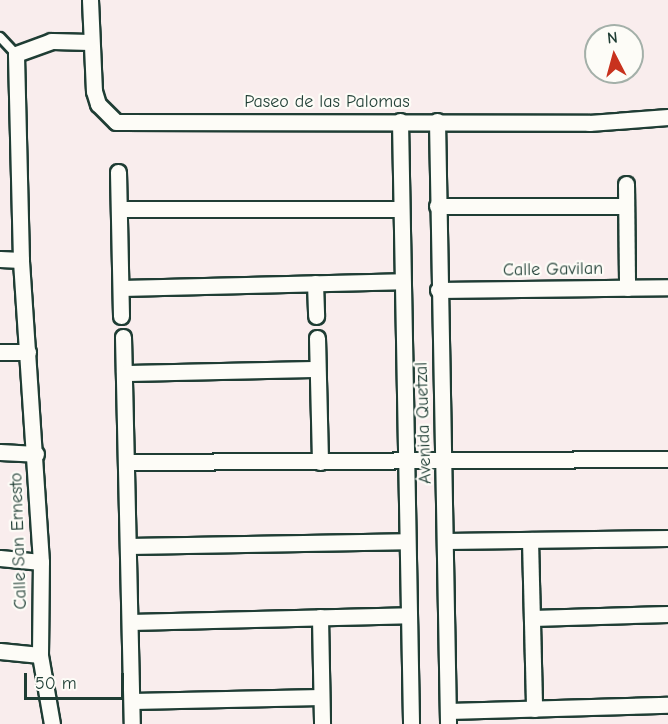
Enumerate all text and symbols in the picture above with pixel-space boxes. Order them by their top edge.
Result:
north arrow [584,24,644,84]
text: N [606,29,618,48]
street label: Paseo de las Palomas [244,91,410,113]
street label: Calle Gavilan [503,258,603,282]
street label: Avenida Quetzal [411,362,437,484]
street label: Calle San Ernesto [6,472,32,610]
scale bar [27,661,128,699]
text: 50 m [35,673,77,694]

